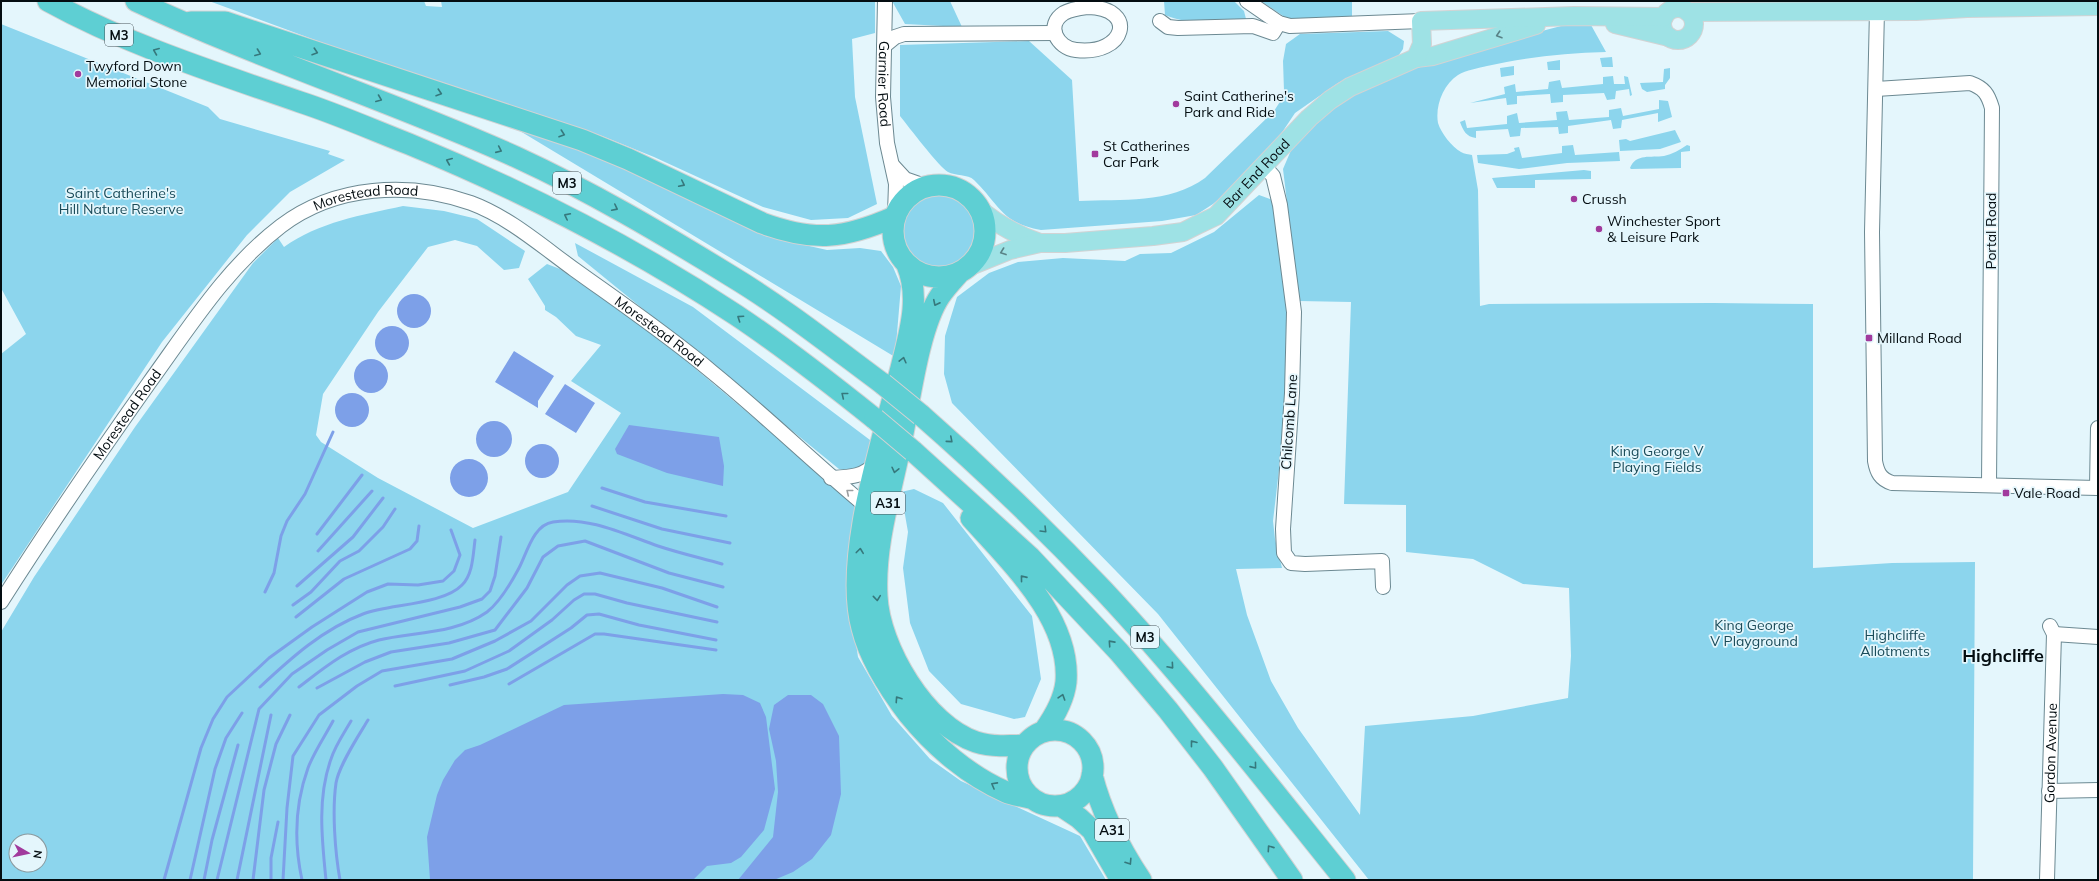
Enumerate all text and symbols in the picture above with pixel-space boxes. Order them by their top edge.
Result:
road number: M3 [105,24,133,46]
one-way arrow [1496,30,1503,38]
street label: Garnier Road [874,41,895,128]
one-way arrow [152,47,159,55]
one-way arrow [312,47,319,56]
one-way arrow [254,49,261,57]
place label: Twyford Down Memorial Stone [86,57,187,91]
marker: Twyford Down Memorial Stone [73,69,83,79]
place label: Saint Catherine's Park and Ride [1184,87,1294,121]
one-way arrow [435,88,442,96]
one-way arrow [376,95,383,103]
marker: Saint Catherine's Park and Ride [1171,99,1181,109]
one-way arrow [558,129,565,137]
street label: Bar End Road [1219,135,1294,212]
place label: St Catherines Car Park [1103,137,1190,171]
one-way arrow [494,145,502,153]
marker: St Catherines Car Park [1090,149,1100,159]
one-way arrow [446,158,453,166]
road number: M3 [553,172,581,194]
one-way arrow [677,179,685,187]
street label: Morestead Road [310,181,419,215]
park label: Saint Catherine's Hill Nature Reserve [59,184,183,218]
place label: Crussh [1582,190,1627,208]
street label: Portal Road [1982,193,2000,269]
marker: Crussh [1569,194,1579,204]
one-way arrow [611,203,618,211]
place label: Winchester Sport & Leisure Park [1607,212,1720,246]
one-way arrow [564,213,572,221]
marker: Winchester Sport & Leisure Park [1594,224,1604,234]
one-way arrow [999,248,1006,256]
street label: Morestead Road [611,292,708,371]
one-way arrow [933,299,941,307]
one-way arrow [737,315,744,322]
place label: Milland Road [1877,329,1962,347]
marker: Milland Road [1864,333,1874,343]
one-way arrow [898,357,907,364]
street label: Morestead Road [89,366,165,463]
street label: Chilcomb Lane [1277,374,1301,470]
one-way arrow [842,392,849,399]
one-way arrow [945,436,953,443]
park label: King George V Playing Fields [1611,442,1704,476]
one-way arrow [892,467,900,473]
place label: Vale Road [2014,484,2080,502]
marker: Vale Road [2001,488,2011,498]
one-way arrow [847,490,854,497]
road number: A31 [871,492,905,514]
one-way arrow [1039,525,1047,533]
one-way arrow [855,548,864,554]
one-way arrow [1021,576,1028,583]
one-way arrow [873,595,882,601]
park label: King George V Playground [1710,616,1798,650]
road number: M3 [1131,626,1159,648]
park label: Highcliffe Allotments [1860,626,1930,660]
one-way arrow [1108,640,1115,648]
district label: Highcliffe [1962,644,2044,667]
one-way arrow [1166,662,1173,669]
one-way arrow [1057,694,1066,701]
one-way arrow [895,696,903,703]
street label: Gordon Avenue [2040,703,2061,803]
one-way arrow [1191,740,1198,747]
one-way arrow [1249,762,1256,769]
one-way arrow [991,783,998,790]
road number: A31 [1095,819,1129,841]
north arrow [8,833,48,873]
one-way arrow [1267,845,1275,852]
text: N [30,849,45,860]
one-way arrow [1125,858,1132,865]

